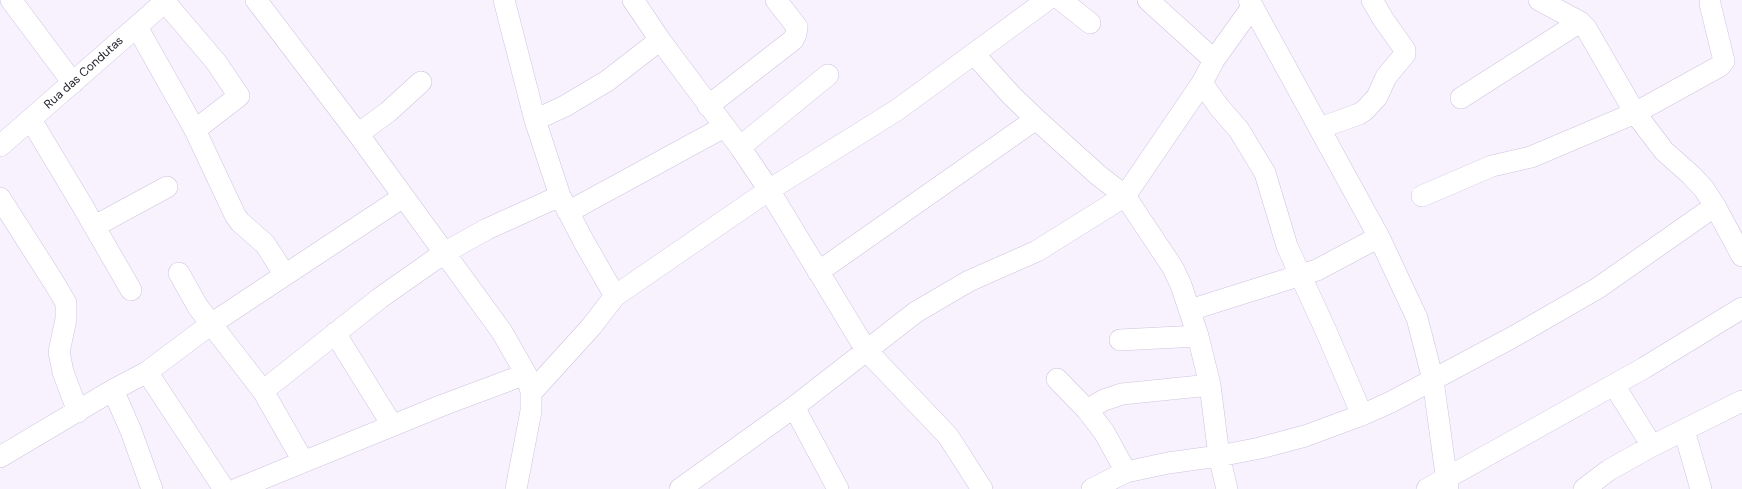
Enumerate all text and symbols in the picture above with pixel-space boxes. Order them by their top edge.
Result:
street label: Rua das Condutas [42,34,126,112]

